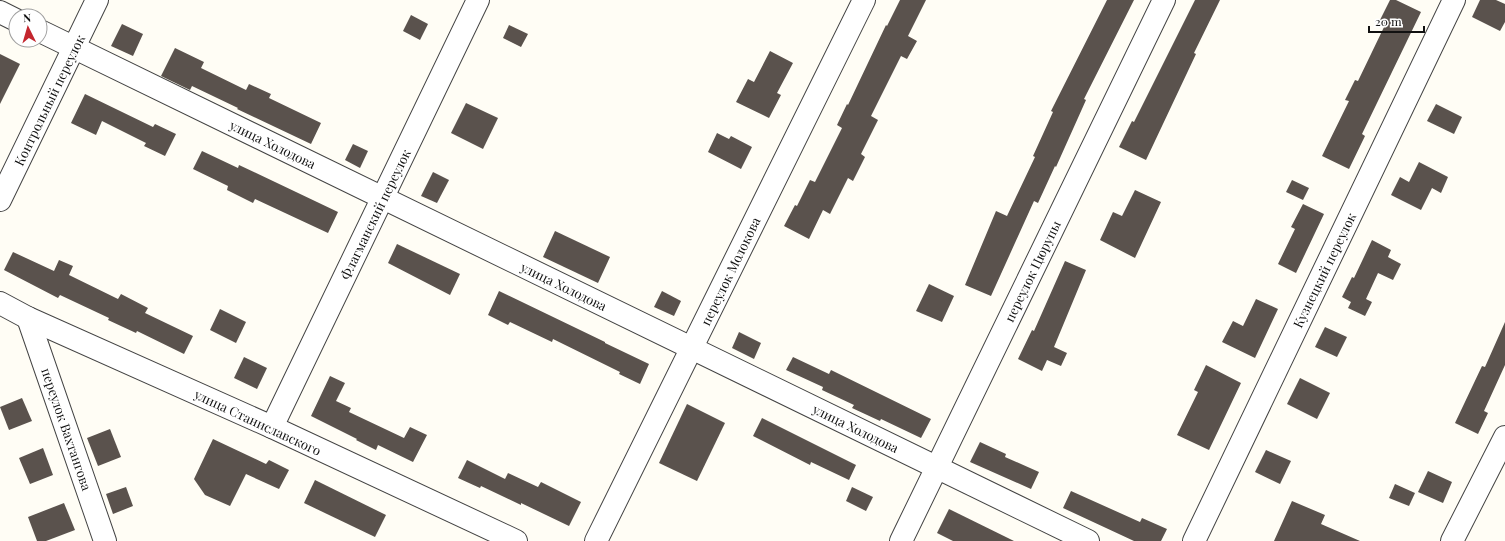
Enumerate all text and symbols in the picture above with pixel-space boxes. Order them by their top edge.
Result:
north arrow [8,8,48,48]
scale bar [1369,8,1424,34]
text: N [22,10,32,25]
text: 20 m [1375,13,1402,29]
street label: Контрольный переулок [10,31,88,168]
street label: улица Холодова [226,115,319,172]
street label: Флагманский переулок [336,146,414,282]
street label: Кузнецкий переулок [1289,209,1360,330]
street label: переулок Молокова [696,214,764,328]
street label: переулок Цюрупы [1000,217,1064,324]
street label: улица Холодова [517,257,610,314]
street label: переулок Вахтангова [38,365,96,493]
street label: улица Станиславского [191,385,324,459]
street label: улица Холодова [809,399,902,456]

